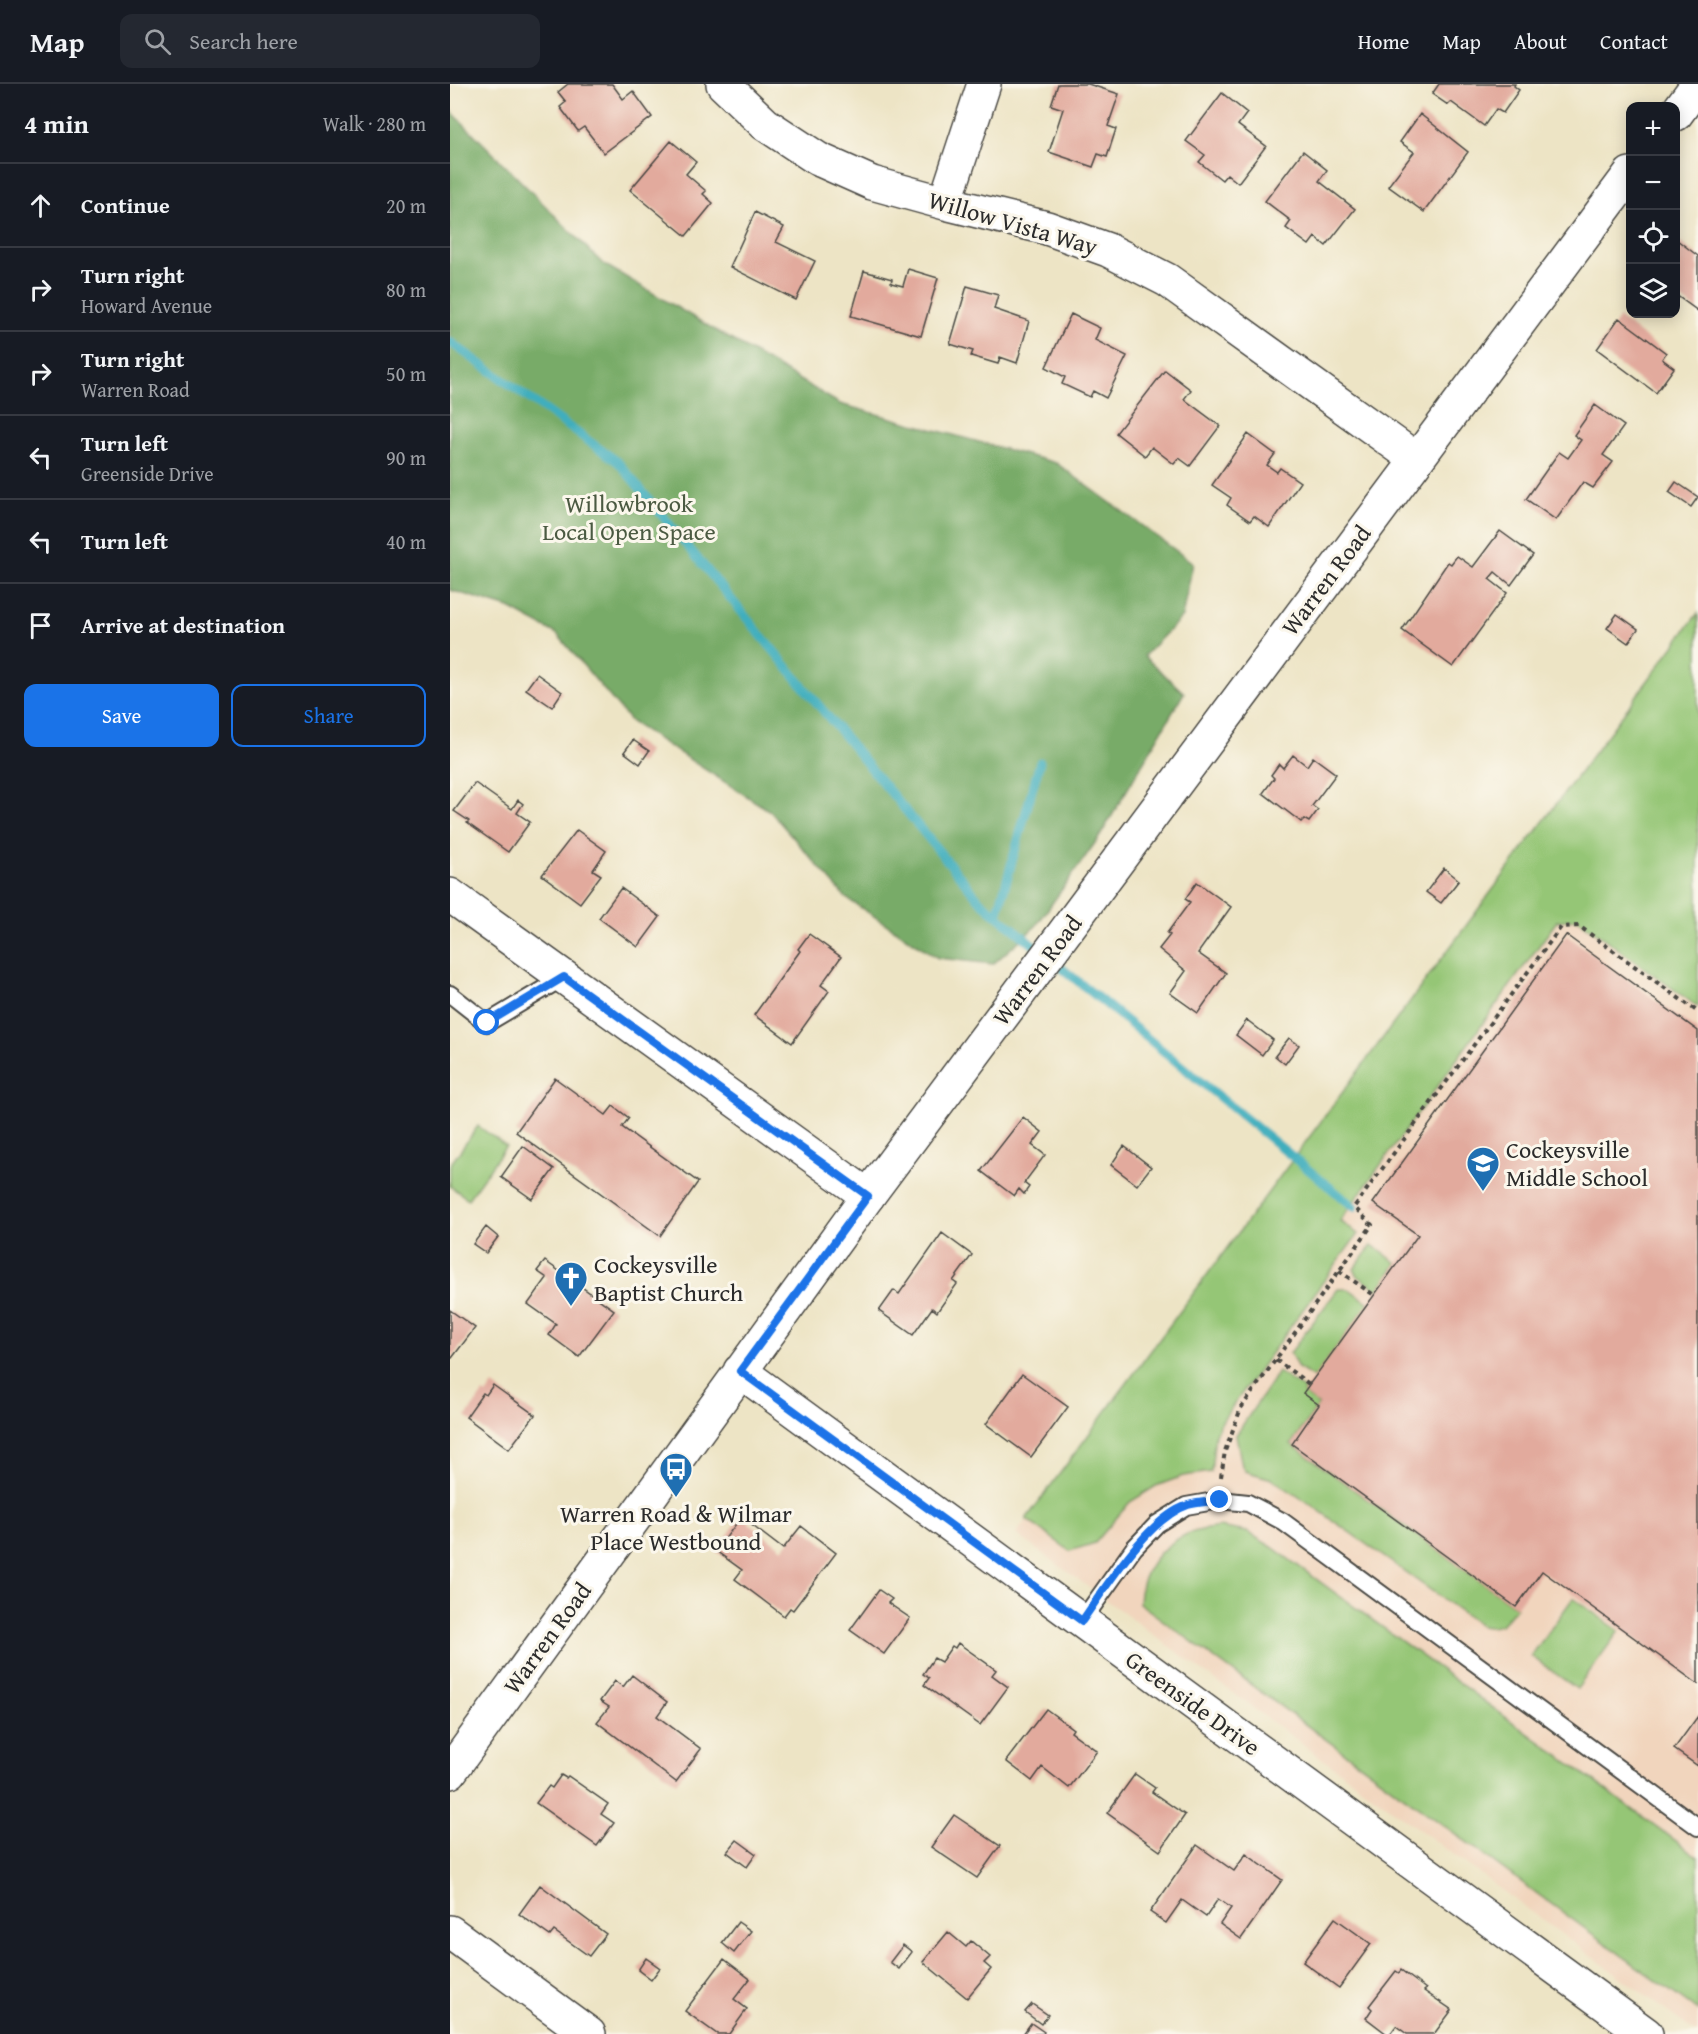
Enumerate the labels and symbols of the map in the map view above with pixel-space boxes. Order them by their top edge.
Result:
street label: Willow Vista Way [924,182,1102,264]
park label: Willowbrook Local Open Space [542,486,716,549]
street label: Warren Road [1273,517,1379,643]
street label: Warren Road [984,907,1090,1033]
route start [473,1009,499,1035]
place label: Cockeysville Middle School [1506,1132,1648,1195]
school or university icon: Cockeysville Middle School [1465,1145,1501,1192]
place label: Cockeysville Baptist Church [594,1247,744,1310]
church icon: Cockeysville Baptist Church [553,1260,589,1307]
bus stop icon: Warren Road & Wilmar Place Westbound [658,1451,694,1498]
route end [1206,1486,1232,1512]
place label: Warren Road & Wilmar Place Westbound [560,1496,792,1559]
street label: Warren Road [494,1575,600,1701]
street label: Greenside Drive [1118,1642,1268,1764]

